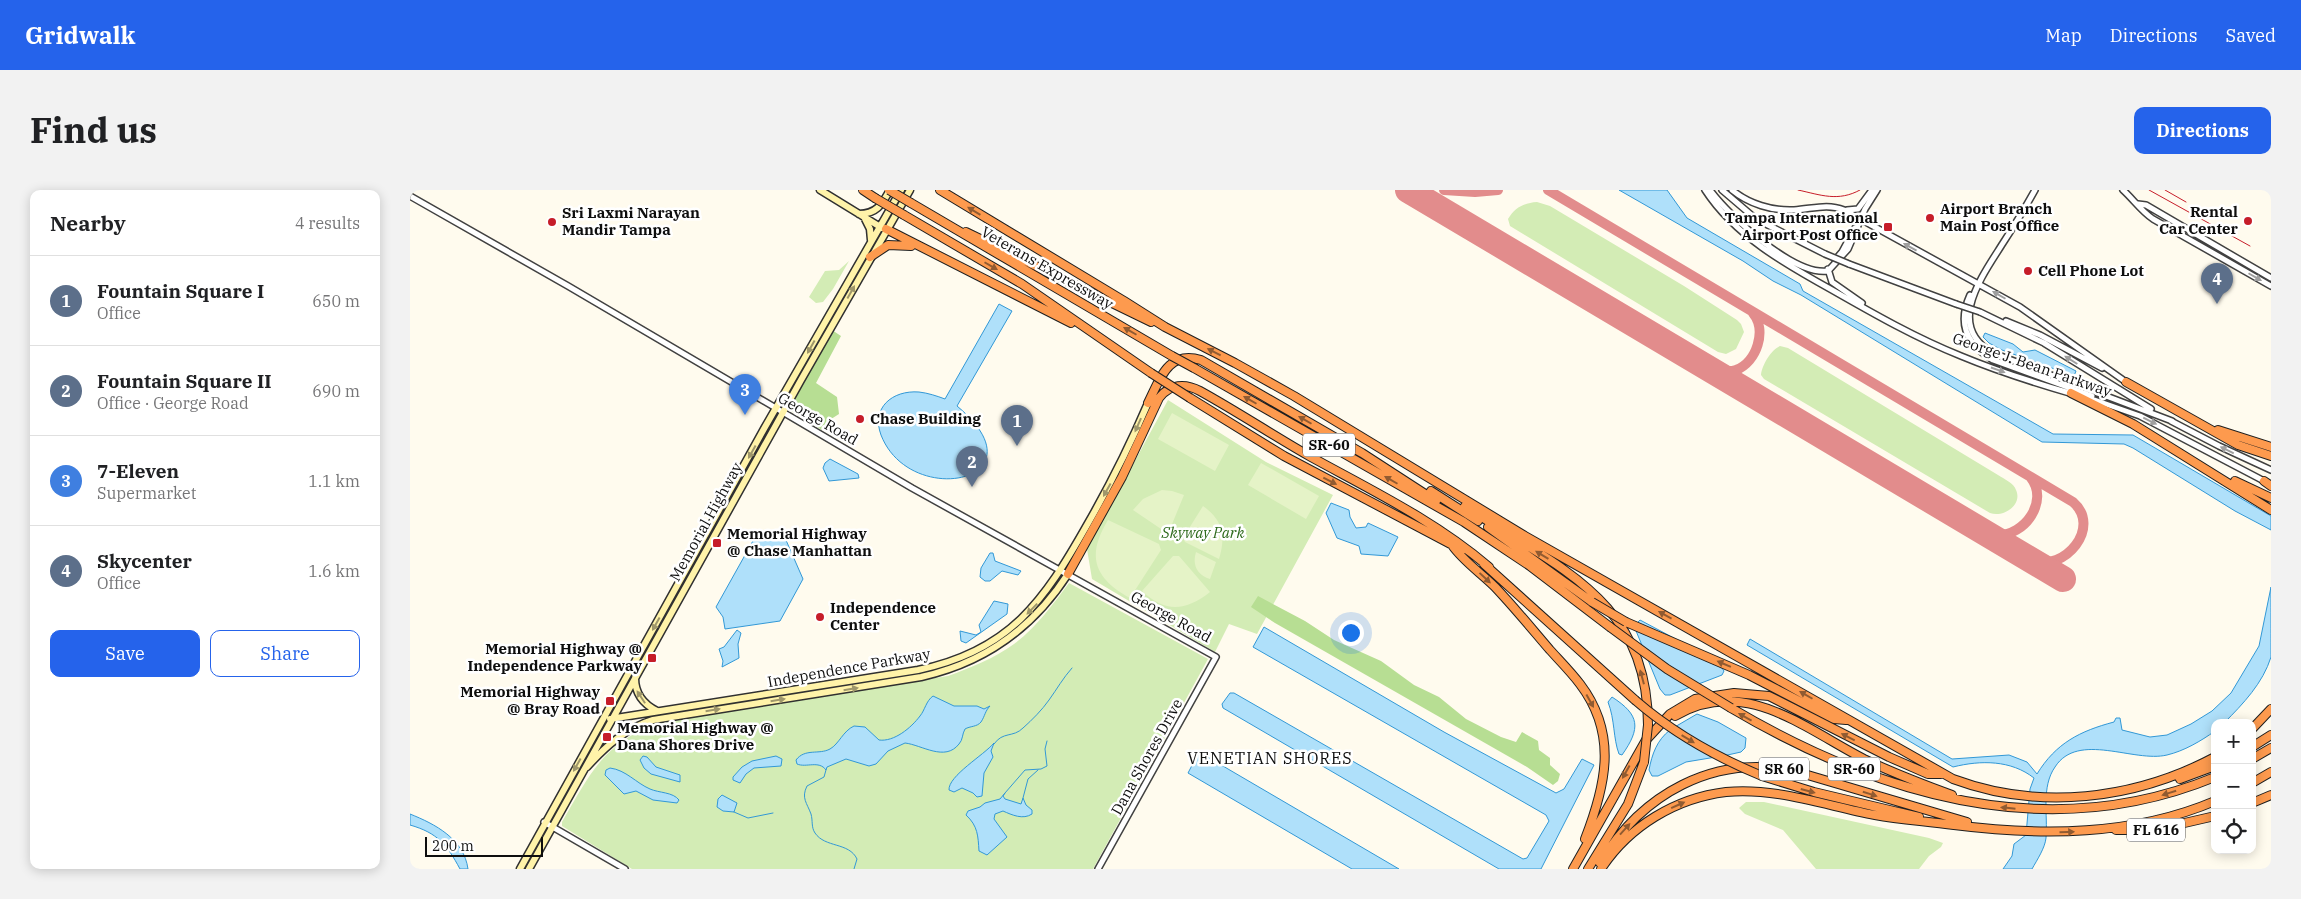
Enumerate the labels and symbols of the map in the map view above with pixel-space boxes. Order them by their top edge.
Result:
place label: Airport Branch Main Post Office [1940,199,2059,235]
place label: Rental Car Center [2159,202,2239,238]
place label: Sri Laxmi Narayan Mandir Tampa [562,203,700,239]
one-way arrow [967,206,980,215]
place label: Tampa International Airport Post Office [1725,208,1878,244]
marker: Airport Branch Main Post Office [1924,212,1936,224]
marker: Rental Car Center [2242,215,2254,227]
marker: Sri Laxmi Narayan Mandir Tampa [546,216,558,228]
marker: Tampa International Airport Post Office [1882,221,1894,233]
street label: Veterans Expressway [978,222,1117,313]
one-way arrow [1904,242,1917,251]
place label: Cell Phone Lot [2038,261,2144,280]
one-way arrow [985,262,998,271]
pin: 4 [2201,263,2233,304]
marker: Cell Phone Lot [2022,265,2034,277]
one-way arrow [2247,273,2262,281]
one-way arrow [847,285,855,300]
one-way arrow [1993,290,2006,299]
one-way arrow [1124,327,1137,336]
street label: George J. Bean Parkway [1950,328,2114,401]
one-way arrow [806,340,815,354]
one-way arrow [1207,348,1221,356]
one-way arrow [2064,355,2077,364]
one-way arrow [1991,366,2006,374]
pin: 3 [729,374,761,415]
street label: George Road [775,388,862,449]
one-way arrow [1243,395,1257,404]
pin: 1 [1001,405,1033,446]
place label: Chase Building [870,409,981,428]
marker: Chase Building [854,413,866,425]
one-way arrow [1299,415,1312,424]
one-way arrow [2143,417,2157,425]
one-way arrow [1134,418,1142,432]
road number: SR-60 [1303,434,1355,456]
one-way arrow [748,444,756,459]
pin: 2 [956,446,988,487]
one-way arrow [2219,446,2234,454]
street label: Memorial Highway [665,459,746,584]
one-way arrow [1384,476,1399,484]
one-way arrow [1323,477,1338,485]
one-way arrow [1102,483,1111,497]
park label: Skyway Park [1161,523,1244,542]
place label: Memorial Highway @ Chase Manhattan [727,524,872,560]
marker: Memorial Highway @ Chase Manhattan [711,537,723,549]
one-way arrow [1536,551,1549,560]
one-way arrow [1478,572,1490,584]
street label: George Road [1128,587,1215,647]
place label: Independence Center [830,598,936,634]
one-way arrow [1026,602,1038,614]
marker: Independence Center [814,611,826,623]
one-way arrow [1657,611,1672,619]
one-way arrow [651,617,660,631]
your location [1338,620,1364,646]
place label: Memorial Highway @ Independence Parkway [467,639,642,675]
street label: Independence Parkway [766,644,932,691]
marker: Memorial Highway @ Independence Parkway [646,652,658,664]
one-way arrow [1717,660,1731,668]
one-way arrow [1638,669,1646,684]
place label: Memorial Highway @ Bray Road [460,682,601,718]
one-way arrow [844,684,860,692]
one-way arrow [1799,690,1813,699]
one-way arrow [637,691,646,704]
one-way arrow [1586,693,1594,708]
marker: Memorial Highway @ Bray Road [604,695,616,707]
street label: Dana Shores Drive [1107,695,1186,818]
one-way arrow [771,696,787,704]
one-way arrow [705,706,721,714]
one-way arrow [1738,713,1753,721]
place label: Memorial Highway @ Dana Shores Drive [617,718,774,754]
marker: Memorial Highway @ Dana Shores Drive [601,731,613,743]
one-way arrow [1841,733,1856,741]
one-way arrow [1682,735,1695,744]
district label: VENETIAN SHORES [1187,748,1353,768]
one-way arrow [572,758,581,771]
road number: SR 60 [1759,758,1809,780]
road number: SR-60 [1828,758,1880,780]
one-way arrow [1622,766,1631,779]
one-way arrow [1801,787,1816,795]
one-way arrow [1862,790,1877,798]
one-way arrow [2161,790,2176,798]
one-way arrow [1671,800,1685,808]
one-way arrow [2000,804,2016,812]
road number: FL 616 [2127,818,2185,842]
one-way arrow [1619,823,1630,836]
one-way arrow [2059,827,2075,835]
scale bar [425,834,542,857]

